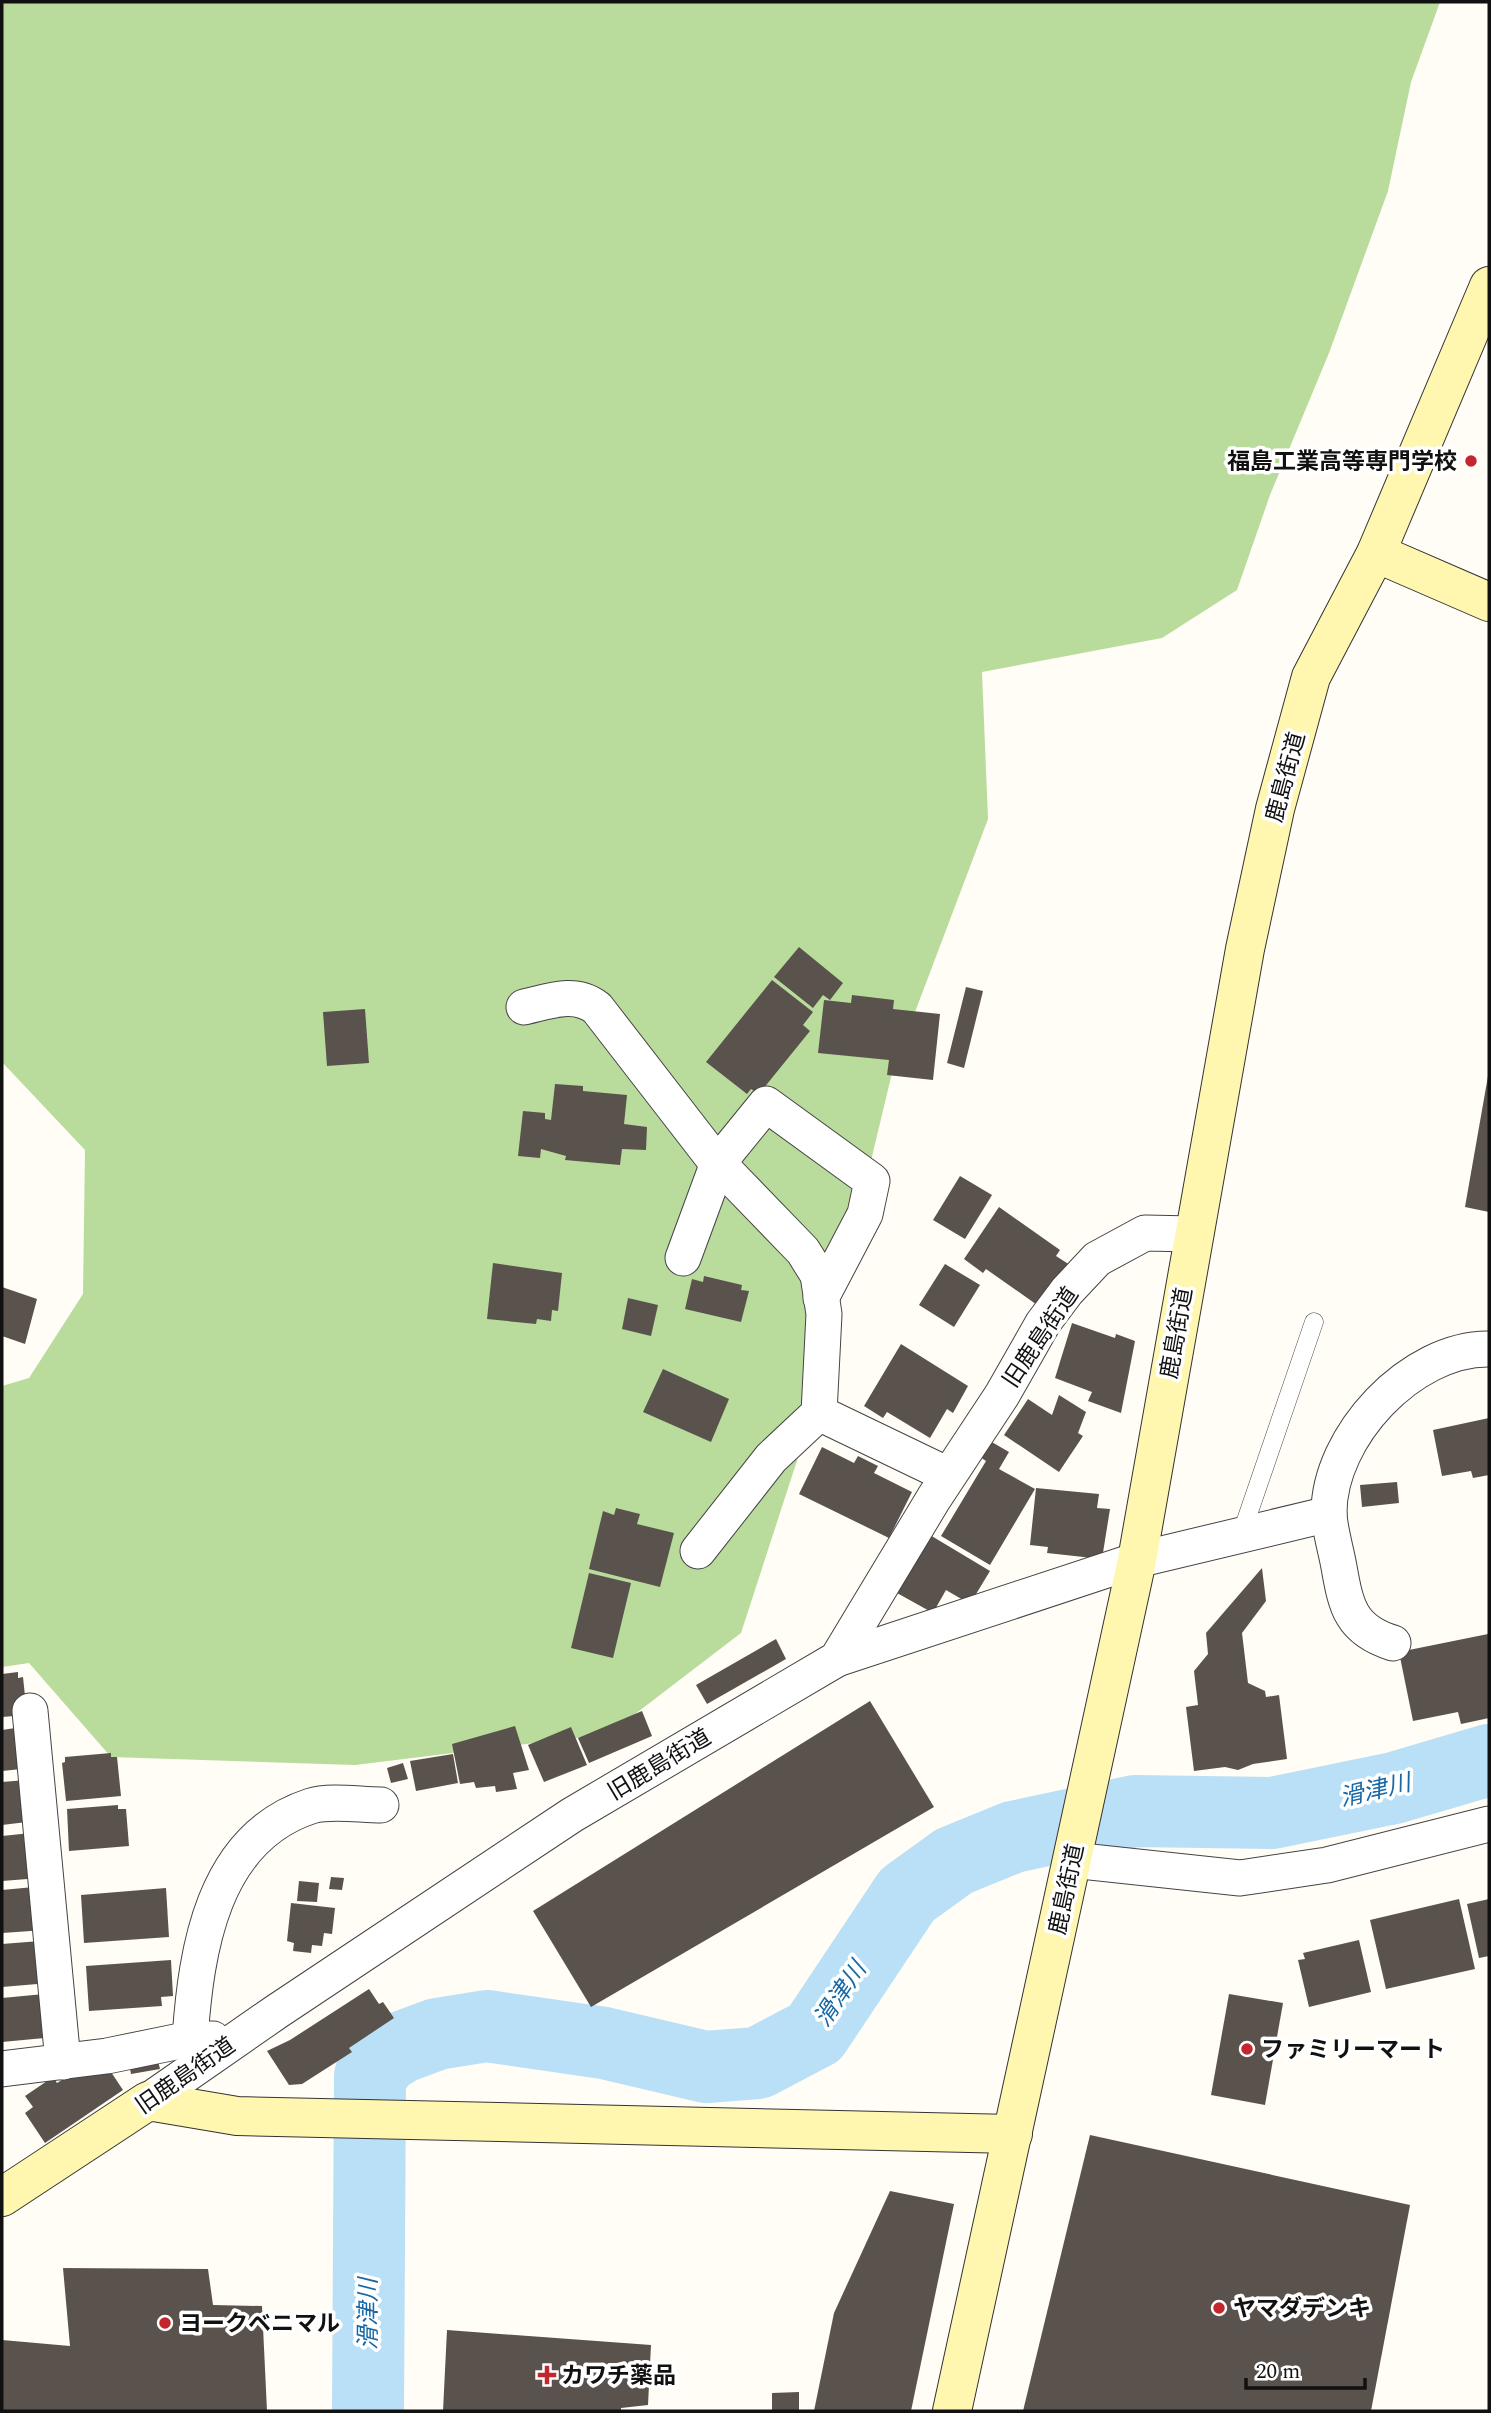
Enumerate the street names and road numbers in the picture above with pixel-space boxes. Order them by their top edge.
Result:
street label: 鹿島街道 [1258,728,1315,826]
street label: 旧鹿島街道 [995,1280,1088,1395]
street label: 鹿島街道 [1152,1285,1203,1382]
street label: 旧鹿島街道 [601,1721,718,1810]
street label: 鹿島街道 [1041,1841,1094,1938]
street label: 旧鹿島街道 [129,2029,243,2124]

